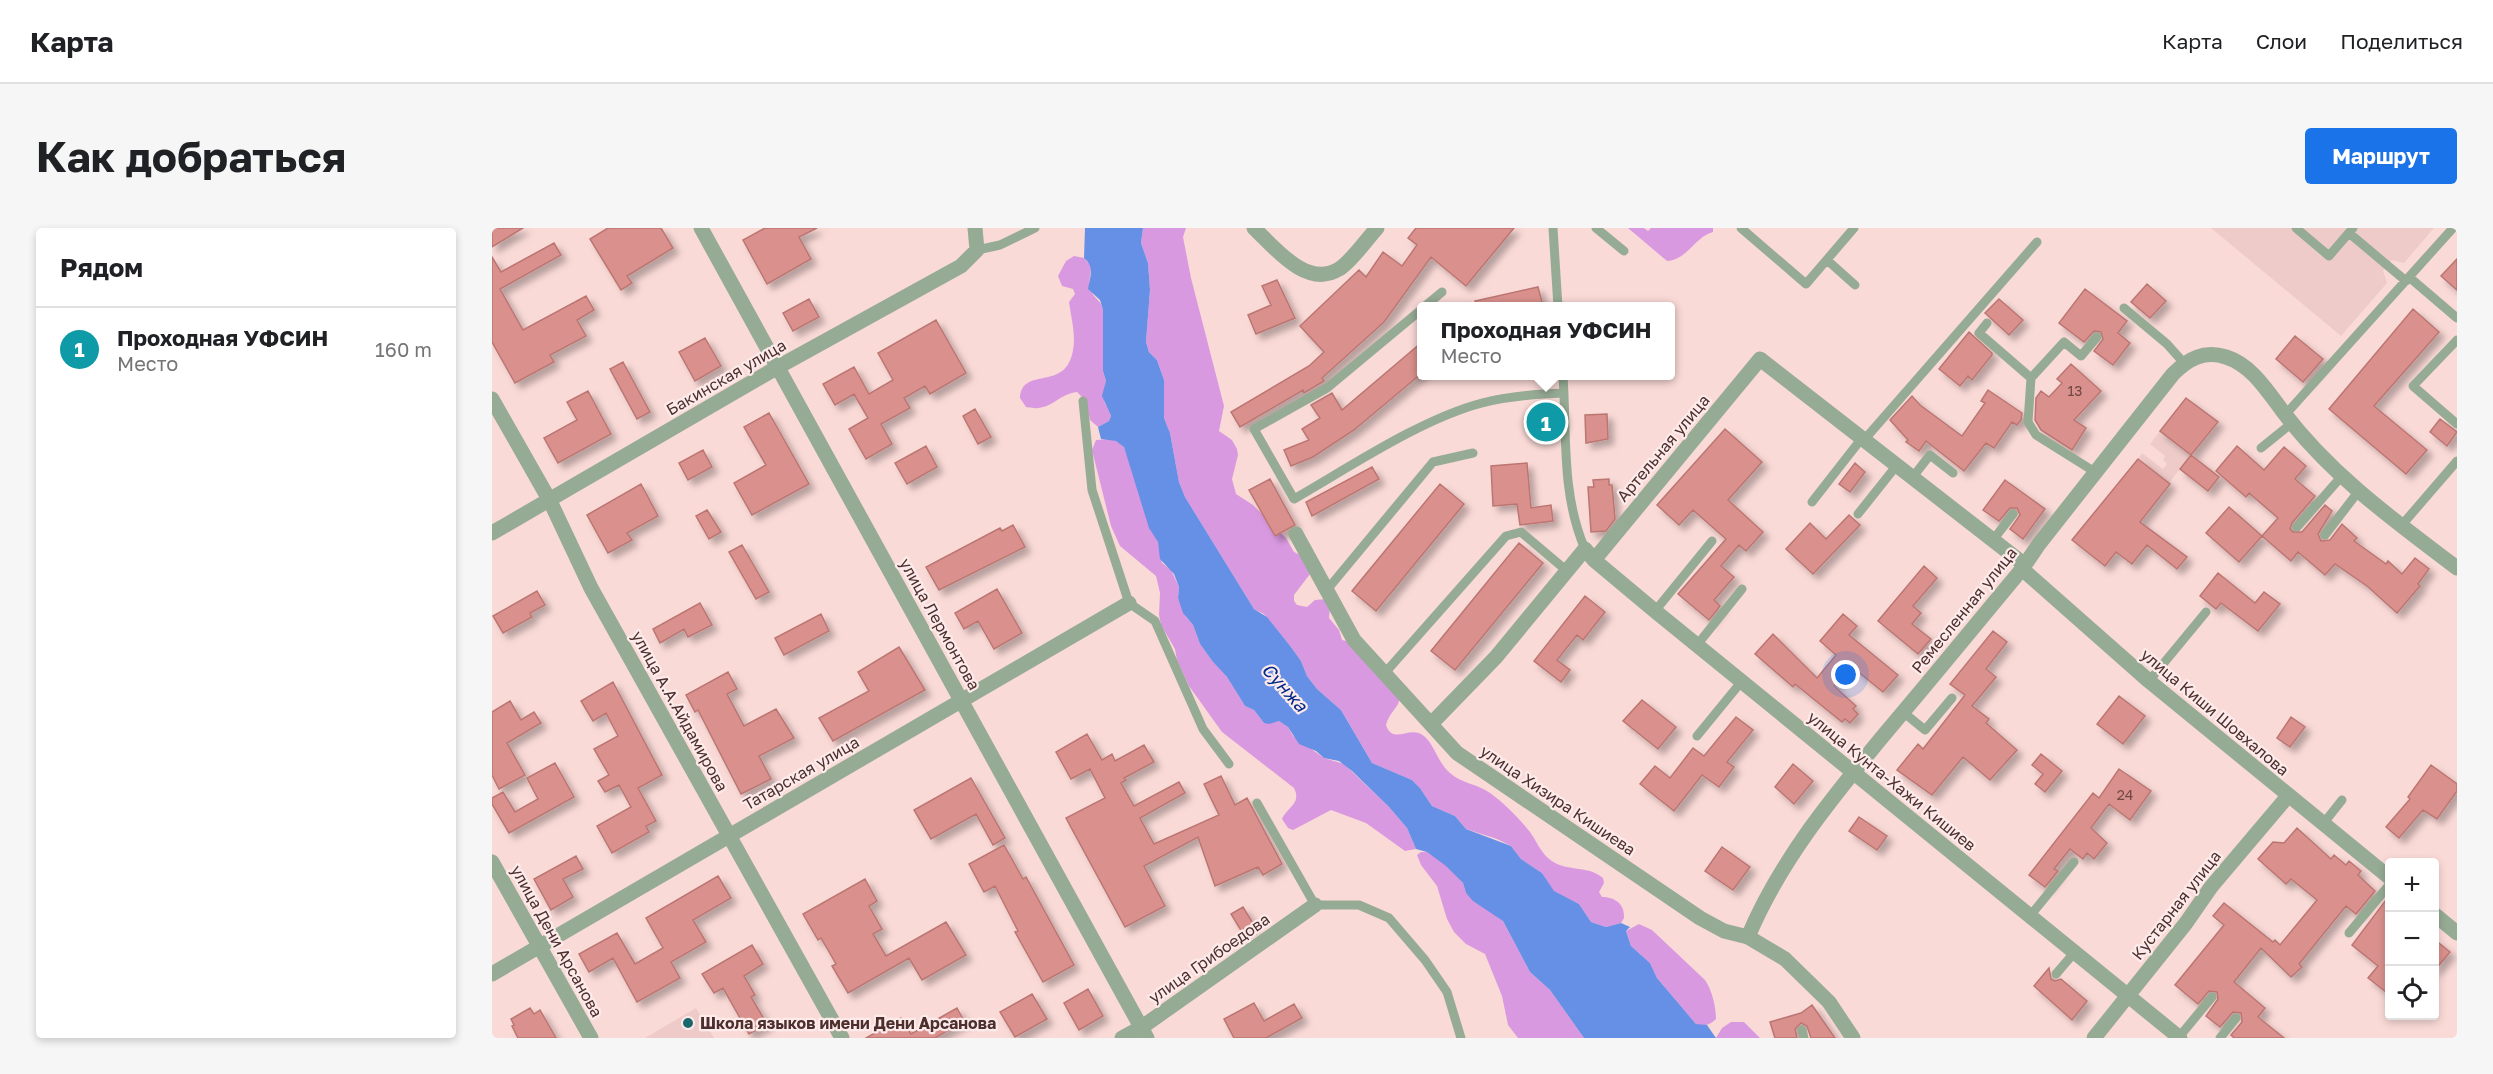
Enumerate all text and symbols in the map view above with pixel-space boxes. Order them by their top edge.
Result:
text: Карта [30,25,114,58]
text: Карта [2162,28,2223,54]
text: Слои [2256,28,2307,54]
text: Поделиться [2340,28,2463,54]
button: Маршрут [2305,128,2457,184]
text: Как добраться [36,131,346,181]
text: Рядом [60,252,143,283]
popup [1417,302,1675,380]
text: Проходная УФСИН [1440,316,1652,343]
text: Проходная УФСИН [117,324,328,351]
street label: Бакинская улица [662,335,790,419]
text: 1 [74,337,85,361]
text: 160 m [375,337,432,361]
text: Место [1440,343,1502,367]
text: Место [117,351,178,375]
house number: 13 [2068,382,2082,399]
street label: Артельная улица [1612,390,1714,506]
pin: 1 [1526,400,1566,444]
street label: Ремесленная улица [1907,543,2021,677]
street label: улица Лермонтова [895,555,985,693]
street label: улица А.А.Айдамирова [627,627,733,795]
street label: улица Киши Шовхалова [2137,644,2293,780]
water label: Сунжа [1258,658,1313,716]
your location [1831,660,1860,689]
street label: улица Кунта-Хажи Кишиев [1804,707,1980,855]
street label: Татарская улица [739,732,863,814]
street label: улица Хизира Кишиева [1476,740,1640,860]
house number: 24 [2117,786,2133,803]
street label: Кустарная улица [2127,846,2225,964]
map controls [2385,858,2439,1020]
button: + [2385,858,2439,912]
street label: улица Дени Арсанова [507,861,607,1021]
street label: улица Грибоедова [1145,909,1273,1007]
button: − [2385,912,2439,966]
button: locate [2385,966,2439,1020]
place label: Школа языков имени Дени Арсанова [700,1013,996,1033]
marker: Школа языков имени Дени Арсанова [681,1016,695,1030]

